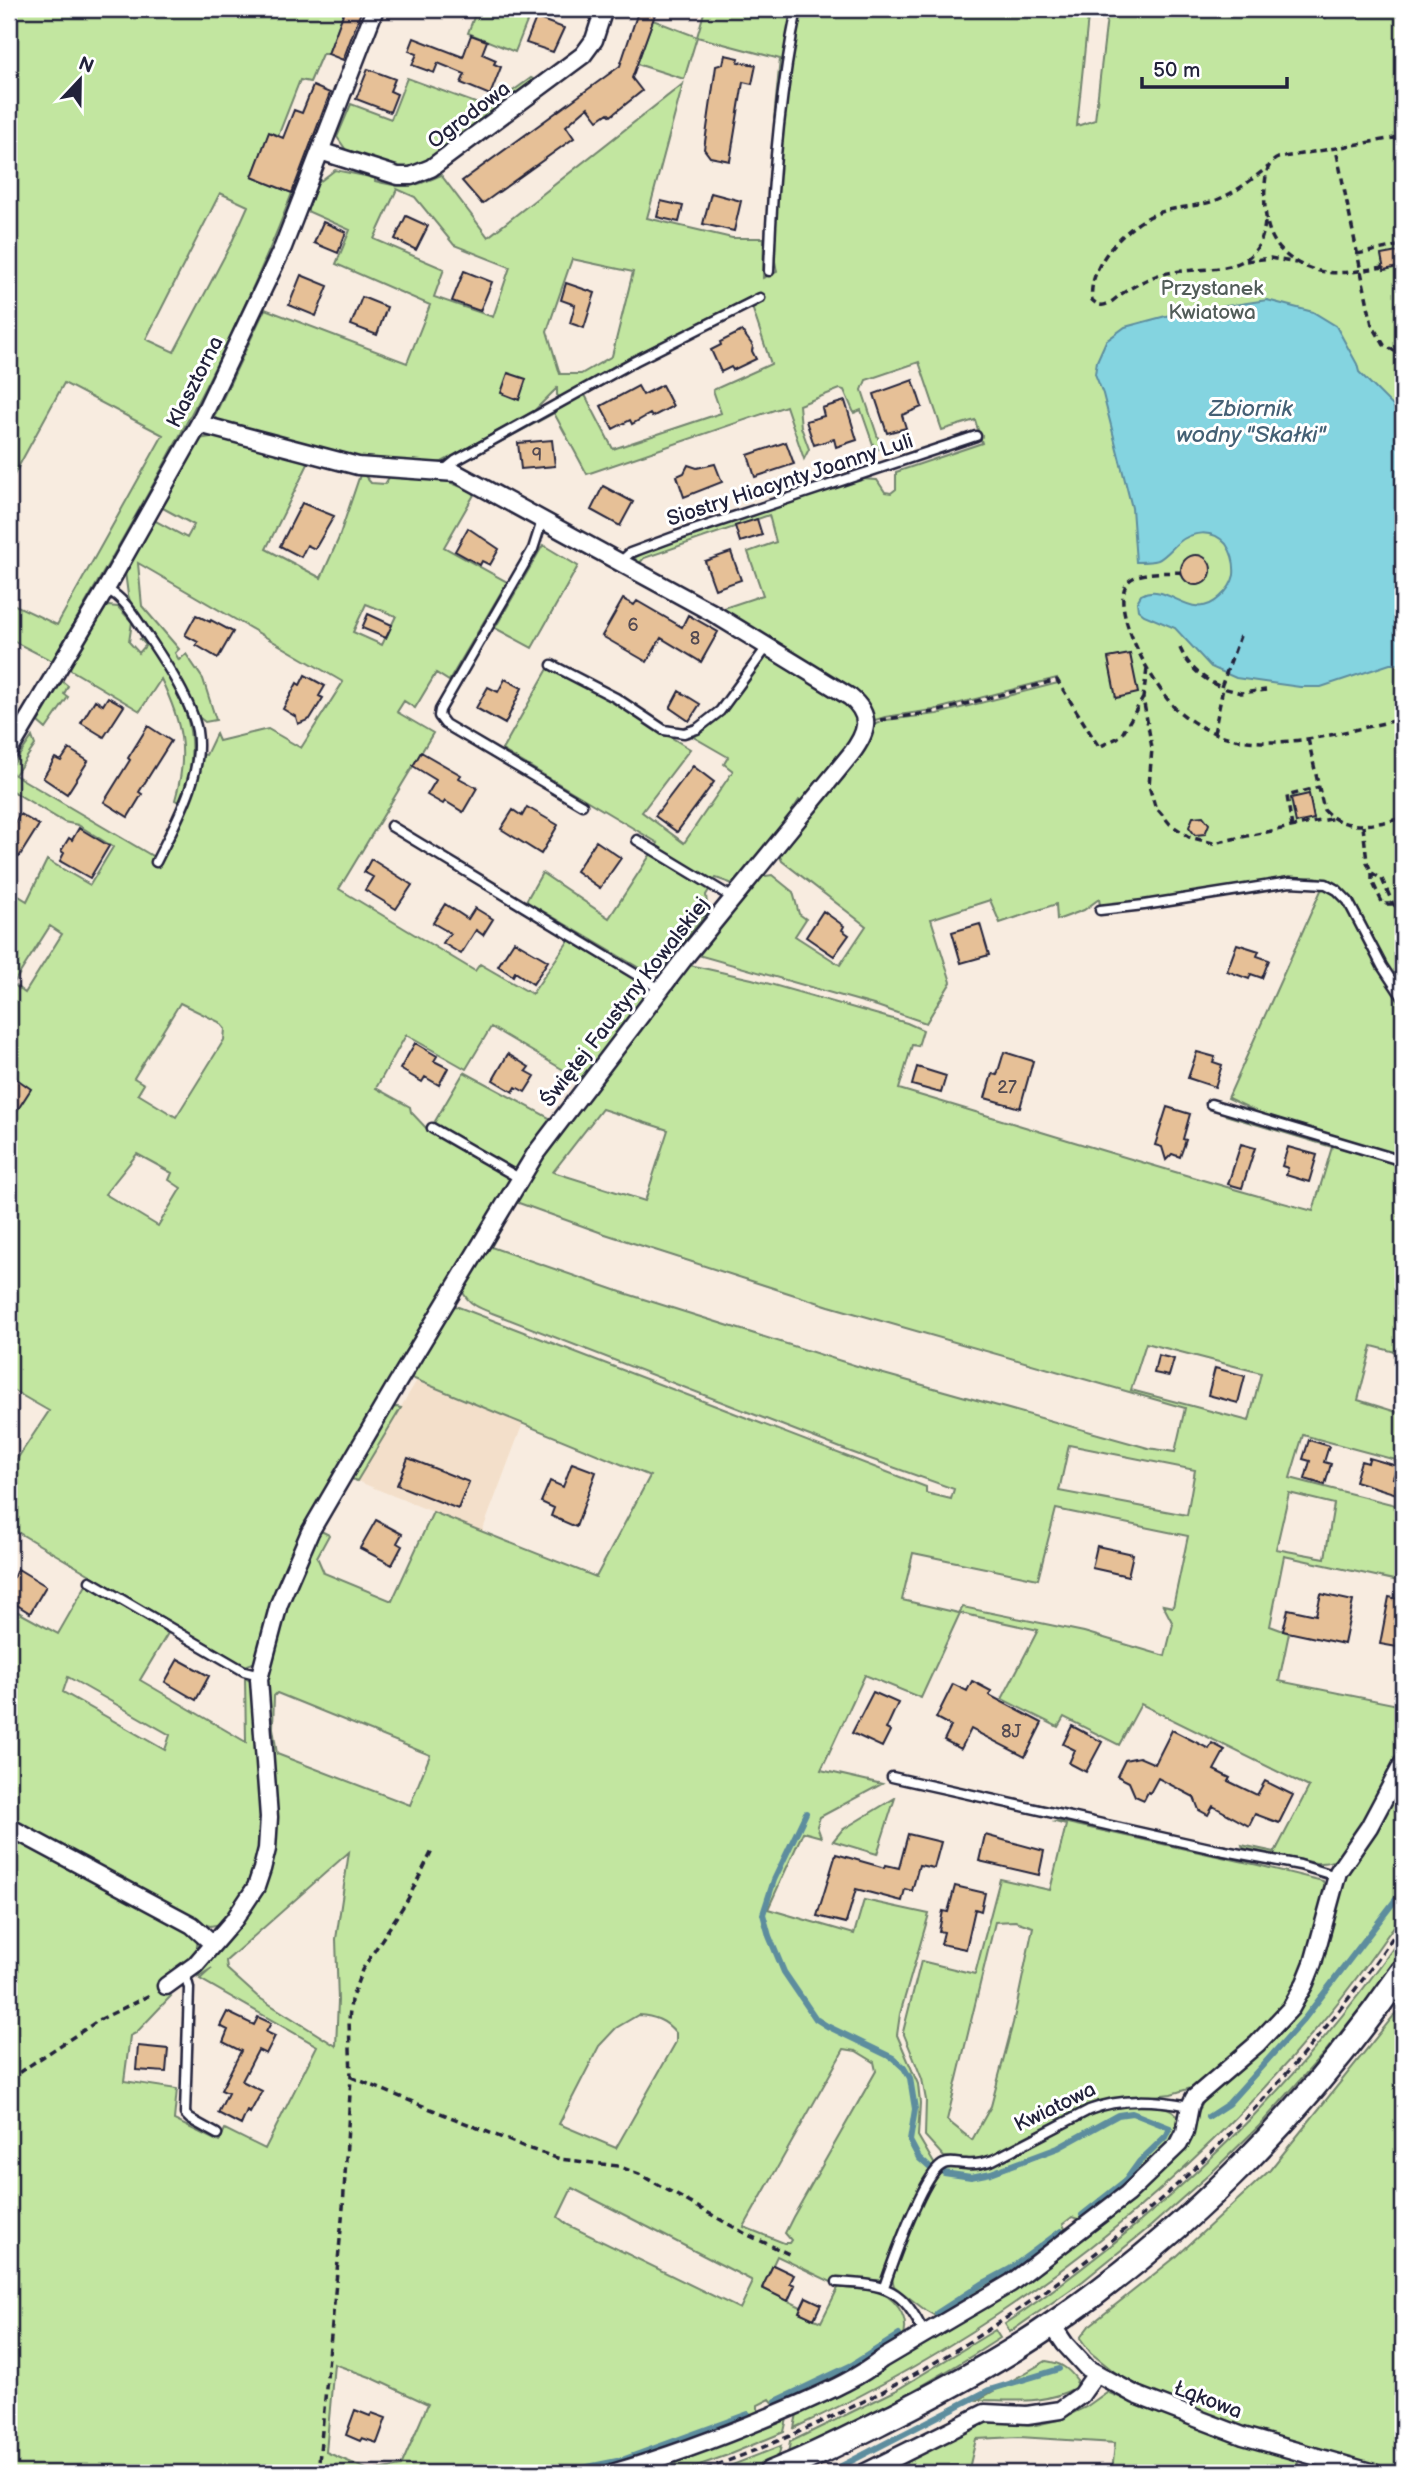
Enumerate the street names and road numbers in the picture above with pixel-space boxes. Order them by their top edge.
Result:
street label: Ogrodowa [423,76,515,154]
street label: Klasztorna [161,332,229,432]
street label: Siostry Hiacynty Joanny Luli [664,428,916,532]
street label: Świętej Faustyny Kowalskiej [535,892,715,1112]
street label: Kwiatowa [1010,2077,1100,2137]
street label: Łąkowa [1170,2376,1246,2424]

